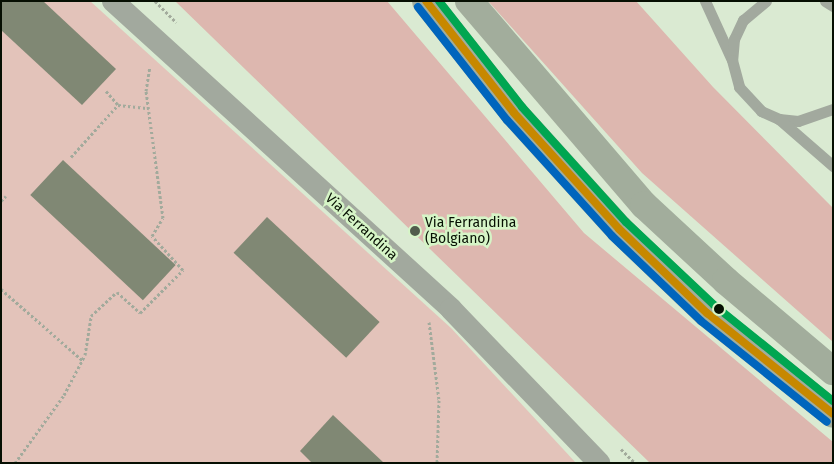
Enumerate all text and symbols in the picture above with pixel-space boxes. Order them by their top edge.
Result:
street label: Via Ferrandina [321,190,401,264]
place label: Via Ferrandina (Bolgiano) [425,215,516,248]
marker: Via Ferrandina (Bolgiano) [409,225,421,237]
unlabelled marker [714,304,724,314]

